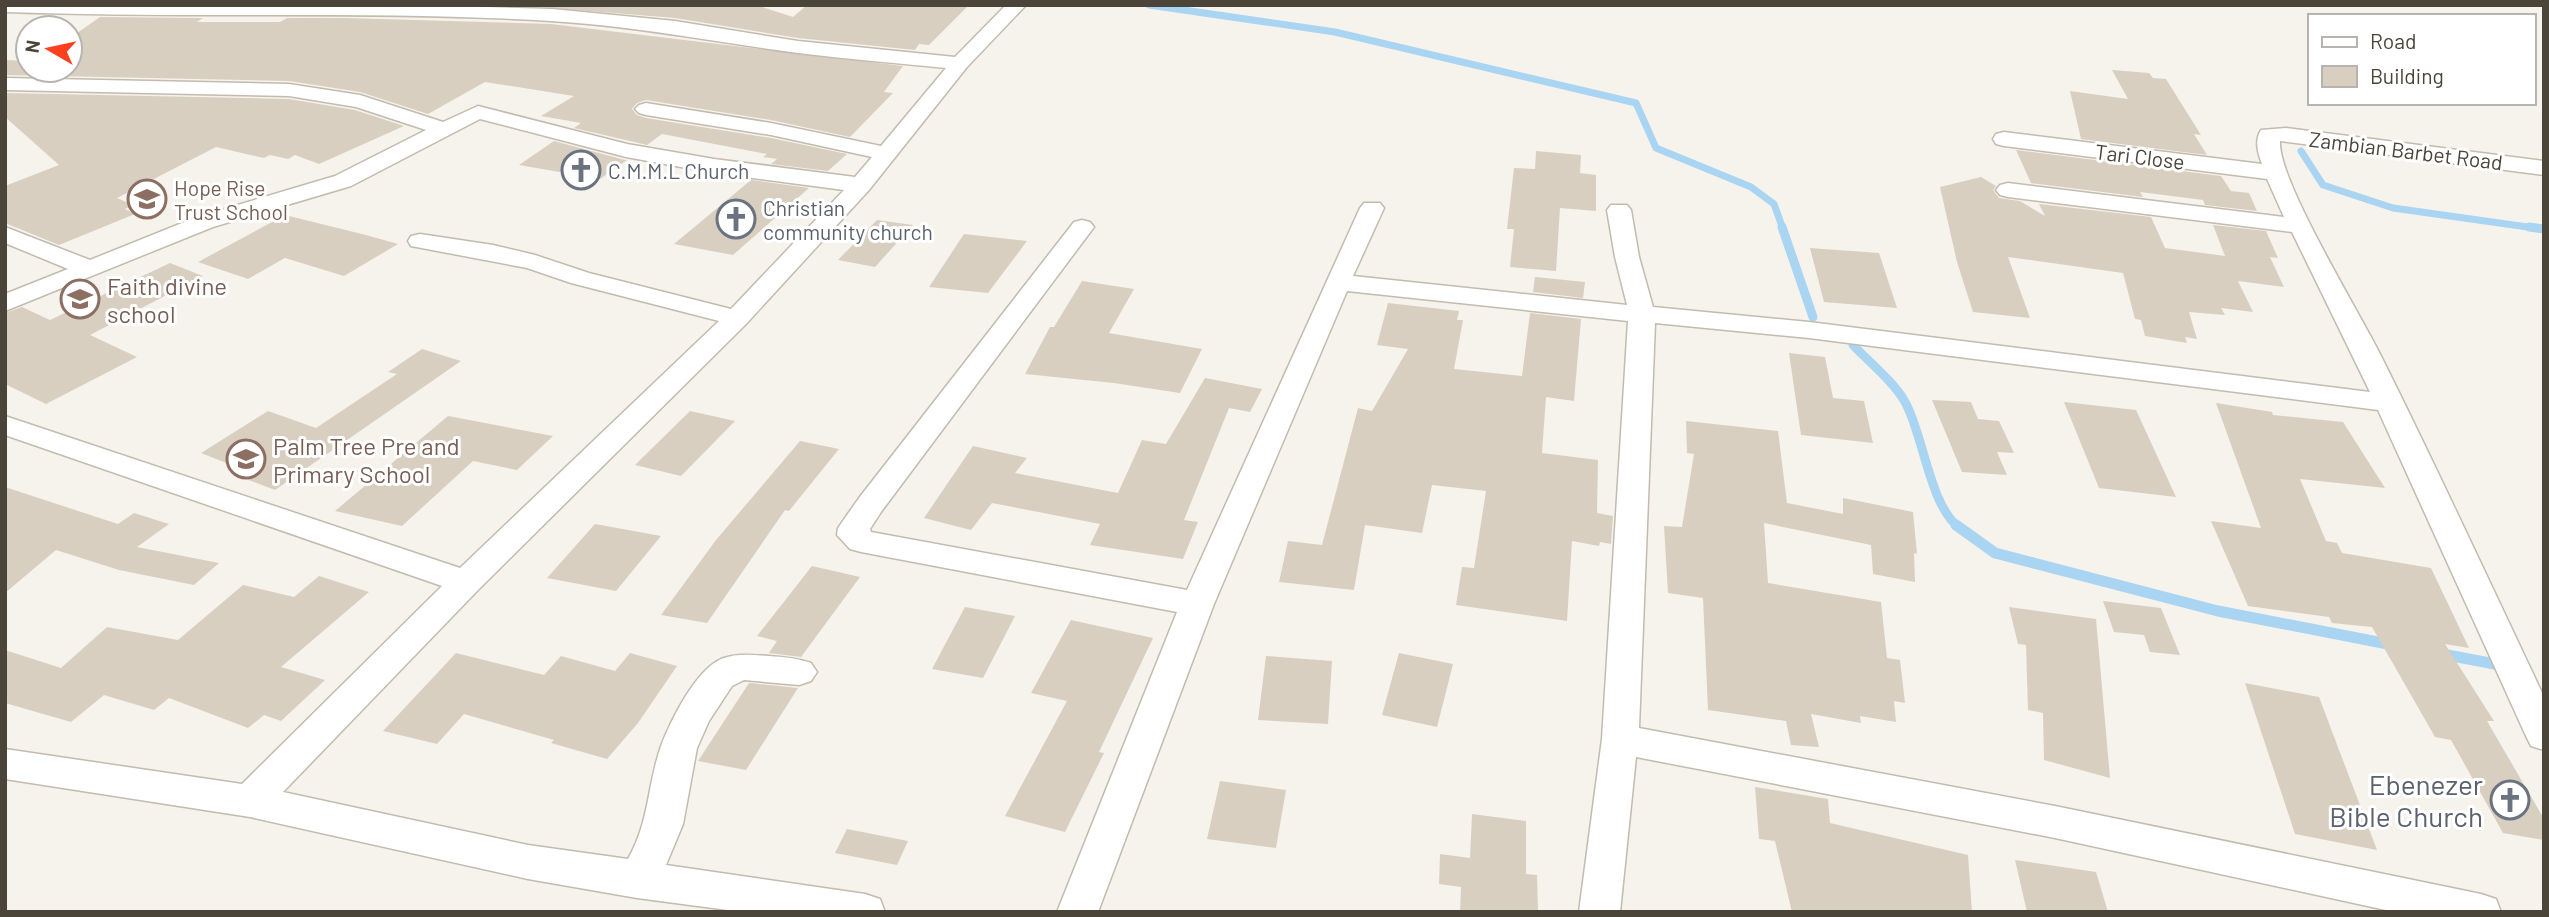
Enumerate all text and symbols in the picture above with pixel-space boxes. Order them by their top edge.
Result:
north arrow [14,14,84,84]
legend [2308,14,2535,105]
text: Road [2370,28,2416,53]
text: N [19,38,44,54]
text: Building [2370,63,2444,88]
street label: Zambian Barbet Road [2308,126,2504,174]
street label: Tari Close [2094,138,2186,174]
church icon: C.M.M.L Church [560,149,602,191]
place label: C.M.M.L Church [608,158,749,183]
place label: Hope Rise Trust School [174,175,288,224]
school or university icon: Hope Rise Trust School [126,178,168,220]
place label: Christian community church [763,195,933,244]
church icon: Christian community church [715,198,757,240]
place label: Faith divine school [107,271,227,328]
school or university icon: Faith divine school [59,278,101,320]
place label: Palm Tree Pre and Primary School [273,431,460,488]
school or university icon: Palm Tree Pre and Primary School [225,438,267,480]
place label: Ebenezer Bible Church [2329,767,2483,833]
church icon: Ebenezer Bible Church [2489,779,2531,821]

